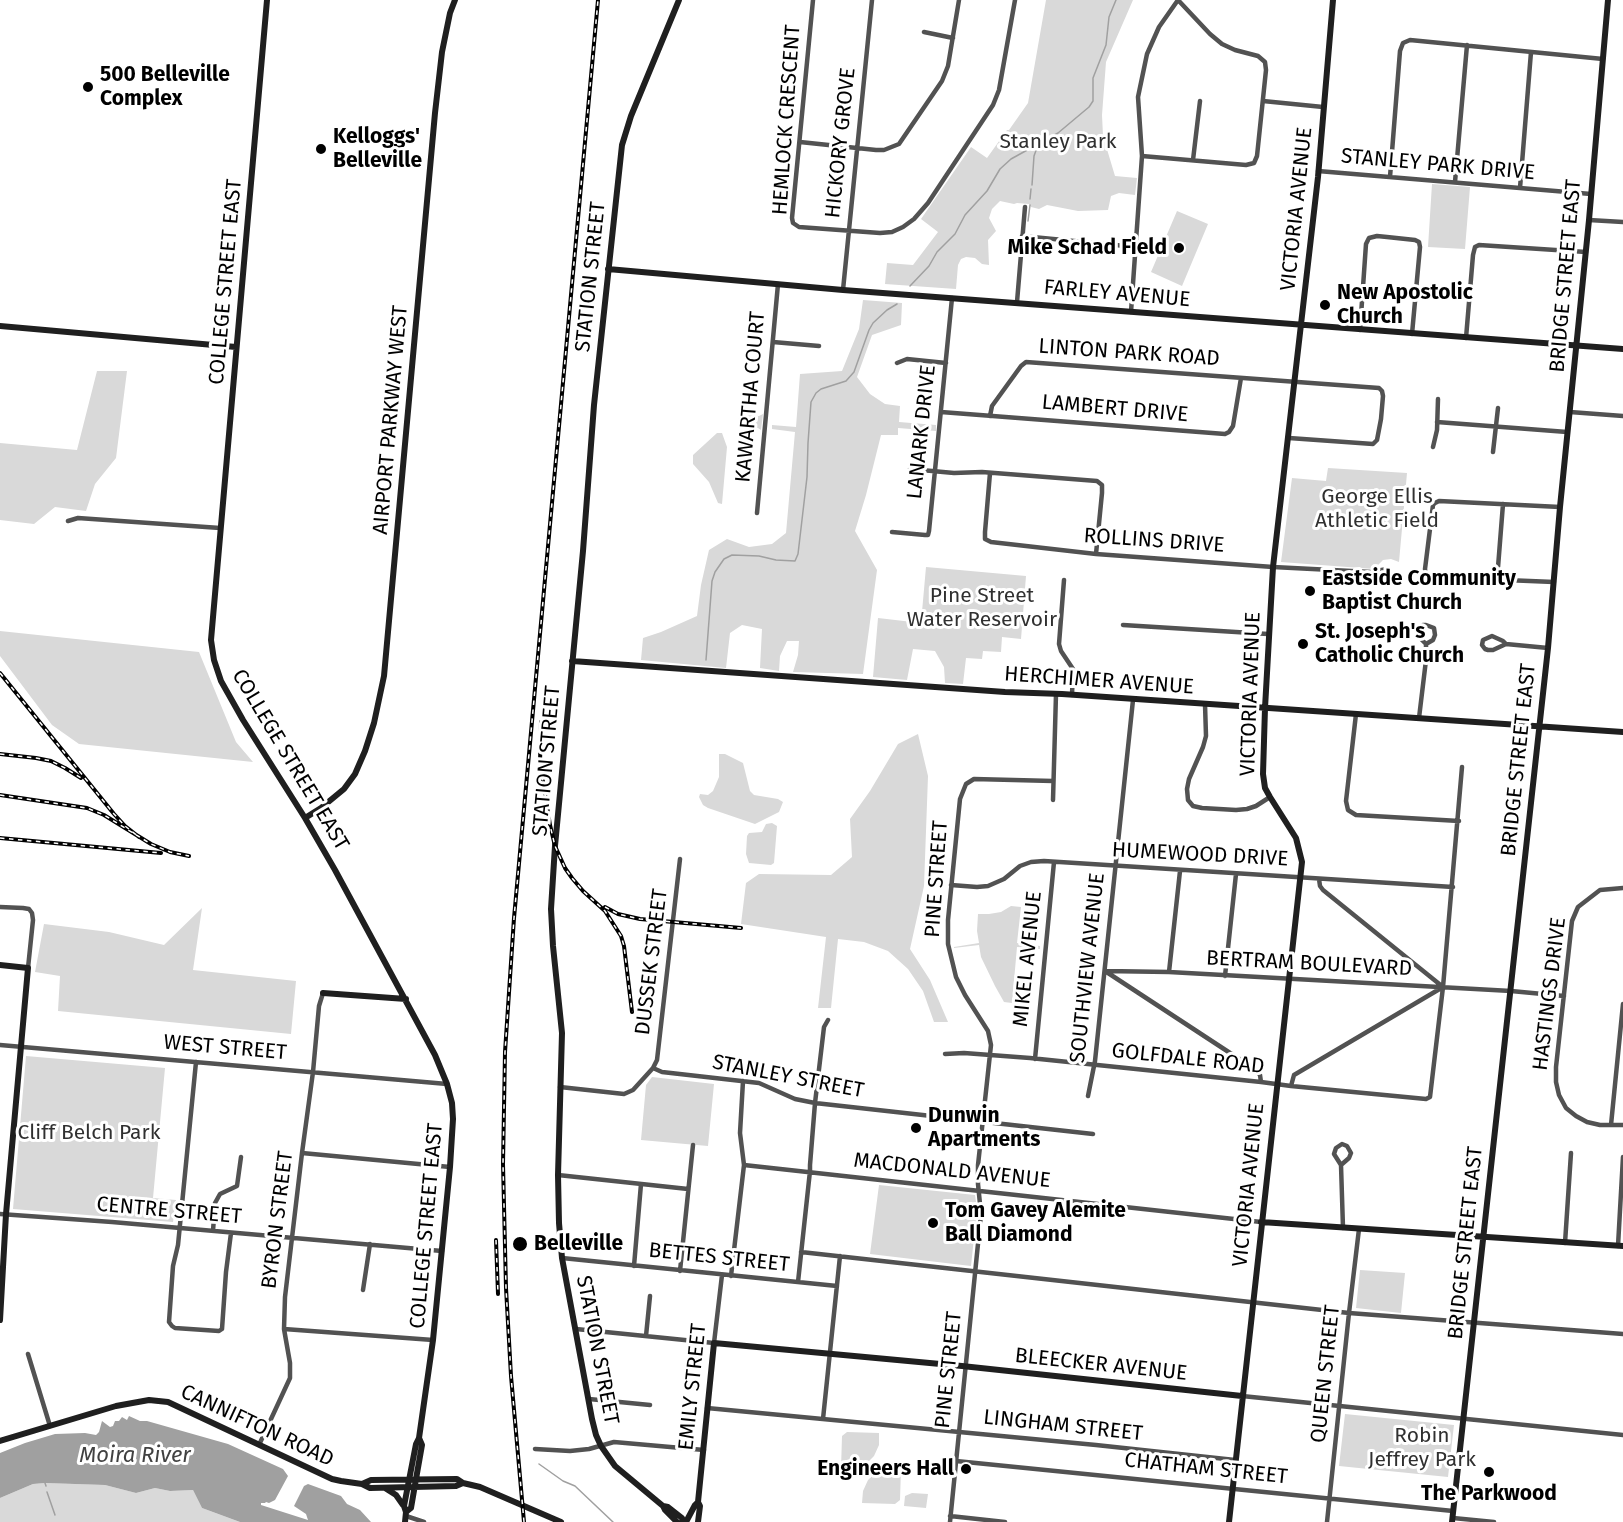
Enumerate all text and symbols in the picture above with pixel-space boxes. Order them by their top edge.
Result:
street label: HEMLOCK CRESCENT [768,24,806,216]
place label: 500 Belleville Complex [100,62,230,112]
street label: HICKORY GROVE [821,66,861,220]
marker: 500 Belleville Complex [81,80,95,94]
place label: Kelloggs' Belleville [333,124,422,174]
street label: VICTORIA AVENUE [1276,126,1318,292]
park label: Stanley Park [999,129,1117,155]
marker: Kelloggs' Belleville [314,142,328,156]
street label: STANLEY PARK DRIVE [1340,144,1536,186]
street label: COLLEGE STREET EAST [204,178,248,386]
street label: BRIDGE STREET EAST [1545,178,1587,374]
street label: STATION STREET [571,201,611,353]
place label: Mike Schad Field [1008,235,1167,261]
marker: Mike Schad Field [1172,241,1186,255]
street label: FARLEY AVENUE [1043,275,1191,313]
place label: New Apostolic Church [1337,280,1473,330]
marker: New Apostolic Church [1318,298,1332,312]
street label: AIRPORT PARKWAY WEST [368,304,414,536]
street label: KAWARTHA COURT [731,310,771,484]
street label: LINTON PARK ROAD [1038,334,1220,372]
street label: LANARK DRIVE [902,364,942,500]
street label: LAMBERT DRIVE [1041,390,1189,428]
park label: George Ellis Athletic Field [1315,484,1439,534]
street label: ROLLINS DRIVE [1083,524,1225,558]
place label: Eastside Community Baptist Church [1322,566,1516,616]
park label: Pine Street Water Reservoir [907,583,1057,633]
marker: Eastside Community Baptist Church [1303,584,1317,598]
street label: VICTORIA AVENUE [1236,611,1266,777]
place label: St. Joseph's Catholic Church [1315,619,1464,669]
marker: St. Joseph's Catholic Church [1296,637,1310,651]
street label: HERCHIMER AVENUE [1003,662,1195,700]
street label: BRIDGE STREET EAST [1496,662,1542,858]
street label: COLLEGE STREET EAST [226,665,354,855]
street label: STATION STREET [528,685,566,837]
street label: PINE STREET [920,820,954,938]
street label: HUMEWOOD DRIVE [1111,838,1289,872]
street label: SOUTHVIEW AVENUE [1065,872,1111,1064]
street label: DUSSEK STREET [631,888,673,1036]
street label: MIKEL AVENUE [1008,890,1048,1028]
street label: HASTINGS DRIVE [1528,916,1572,1072]
street label: BERTRAM BOULEVARD [1205,946,1413,982]
street label: WEST STREET [162,1030,288,1066]
street label: GOLFDALE ROAD [1110,1038,1266,1080]
street label: STANLEY STREET [710,1050,866,1104]
street label: VICTORIA AVENUE [1228,1102,1270,1268]
place label: Dunwin Apartments [928,1103,1040,1153]
park label: Cliff Belch Park [18,1120,160,1146]
marker: Dunwin Apartments [909,1121,923,1135]
street label: COLLEGE STREET EAST [405,1122,449,1330]
street label: BRIDGE STREET EAST [1443,1145,1489,1341]
street label: MACDONALD AVENUE [852,1148,1052,1194]
street label: BYRON STREET [257,1150,299,1290]
street label: CENTRE STREET [95,1192,243,1230]
place label: Tom Gavey Alemite Ball Diamond [945,1198,1126,1248]
marker: Tom Gavey Alemite Ball Diamond [926,1216,940,1230]
place label: Belleville [534,1231,623,1257]
marker: Belleville [511,1235,529,1253]
street label: BETTES STREET [647,1238,791,1278]
street label: STATION STREET [570,1273,624,1427]
street label: QUEEN STREET [1306,1304,1346,1444]
street label: PINE STREET [930,1310,968,1430]
street label: EMILY STREET [674,1322,712,1452]
street label: BLEECKER AVENUE [1014,1343,1188,1387]
street label: CANNIFTON ROAD [176,1380,338,1472]
street label: LINGHAM STREET [982,1405,1144,1447]
park label: Robin Jeffrey Park [1368,1423,1476,1473]
water label: Moira River [79,1443,191,1469]
street label: CHATHAM STREET [1123,1448,1289,1490]
place label: Engineers Hall [817,1456,954,1482]
marker: Engineers Hall [959,1462,973,1476]
marker: The Parkwood [1482,1465,1496,1479]
place label: The Parkwood [1421,1481,1557,1507]

